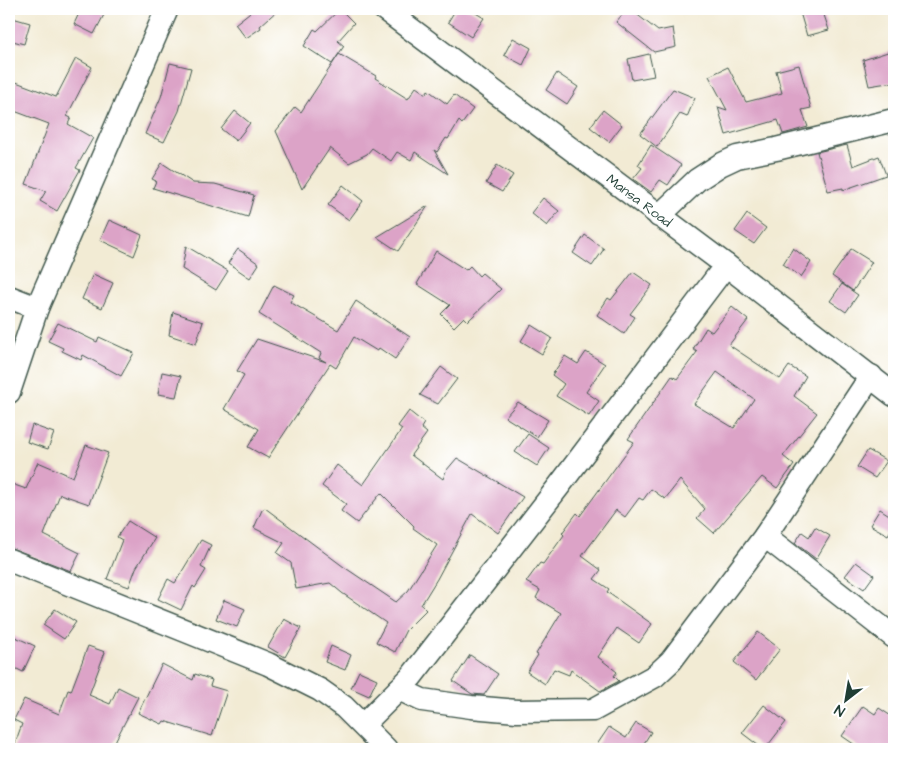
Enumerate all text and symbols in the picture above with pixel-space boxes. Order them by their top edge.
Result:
street label: Mansa Road [602,170,676,232]
north arrow [820,676,870,726]
text: N [831,699,849,721]

